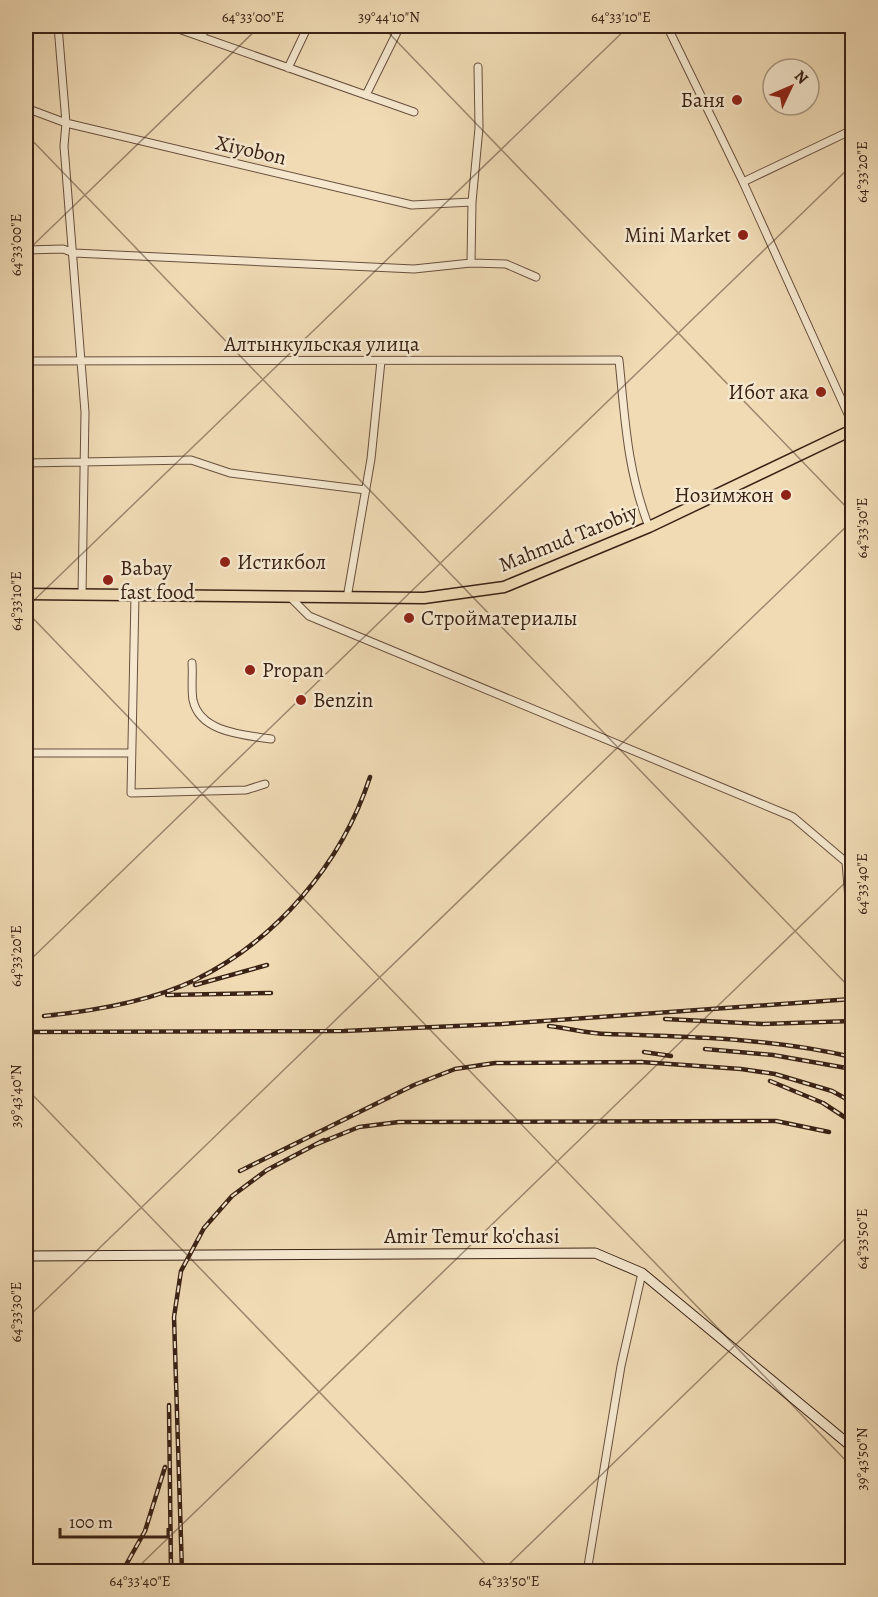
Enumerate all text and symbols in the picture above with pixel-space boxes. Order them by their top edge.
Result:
text: 64°33'00"E [222,7,284,27]
text: 39°44'10"N [358,7,420,27]
text: 64°33'10"E [591,7,651,27]
north arrow [761,57,821,117]
text: N [789,65,813,89]
place label: Баня [680,86,725,114]
marker: Баня [730,93,744,107]
street label: Xiyobon [213,128,289,172]
text: 64°33'20"E [852,141,872,203]
text: 64°33'00"E [6,214,26,276]
place label: Mini Market [624,221,731,249]
marker: Mini Market [736,228,750,242]
street label: Алтынкульская улица [223,330,420,358]
place label: Ибот ака [728,378,809,406]
marker: Ибот ака [814,385,828,399]
place label: Нозимжон [674,481,774,509]
marker: Нозимжон [779,488,793,502]
street label: Mahmud Tarobiy [494,497,642,579]
text: 64°33'30"E [852,498,872,558]
place label: Истикбол [237,548,326,576]
place label: Babay fast food [120,554,196,606]
marker: Истикбол [218,555,232,569]
text: 64°33'10"E [6,571,26,631]
marker: Babay fast food [101,573,115,587]
place label: Стройматериалы [421,604,578,632]
marker: Стройматериалы [402,611,416,625]
place label: Propan [262,656,324,684]
marker: Propan [243,663,257,677]
place label: Benzin [313,686,373,714]
marker: Benzin [294,693,308,707]
text: 64°33'40"E [852,853,872,915]
text: 64°33'20"E [6,925,26,987]
text: 39°43'40"N [6,1064,26,1128]
text: 64°33'50"E [852,1208,872,1270]
street label: Amir Temur ko'chasi [383,1222,560,1250]
text: 64°33'30"E [6,1282,26,1342]
text: 39°43'50"N [852,1427,872,1490]
scale bar [60,1501,168,1539]
text: 100 m [69,1510,113,1534]
text: 64°33'40"E [109,1571,171,1591]
text: 64°33'50"E [478,1571,540,1591]

